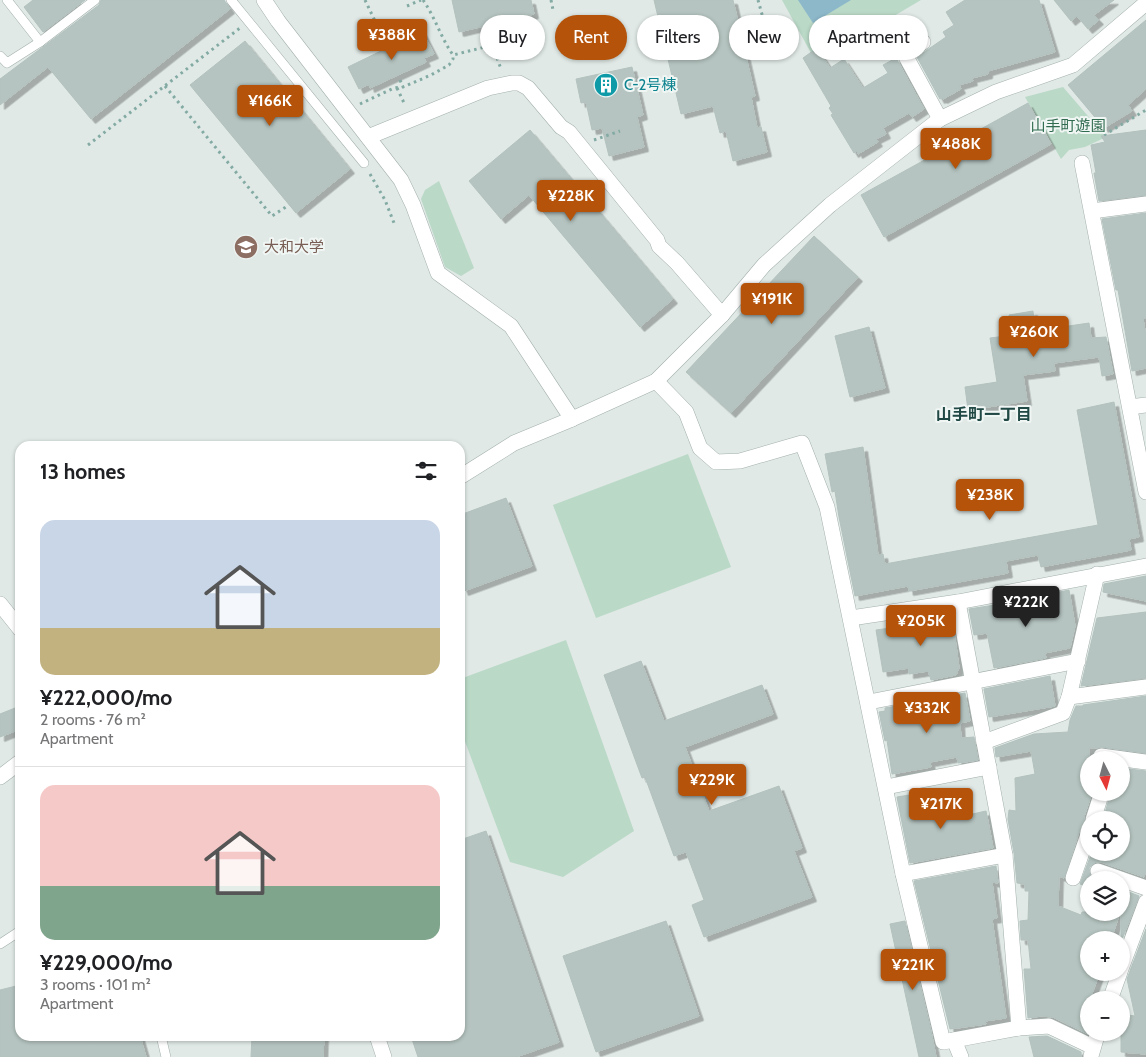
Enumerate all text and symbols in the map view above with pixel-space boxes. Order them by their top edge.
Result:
chip: Buy [480,15,545,60]
chip: Rent [555,15,627,60]
chip: Filters [637,15,719,60]
chip: New [729,15,799,60]
chip: Apartment [809,15,928,60]
pin: ¥388K [357,18,427,61]
text: ¥388K [368,25,416,44]
building icon: C-2号棟 [593,72,619,98]
place label: C-2号棟 [624,76,676,94]
pin: ¥166K [235,84,305,127]
text: ¥166K [248,91,292,110]
park label: 山手町遊園 [1030,117,1106,135]
pin: ¥488K [921,128,991,170]
text: ¥488K [932,134,980,153]
pin: ¥228K [536,180,606,222]
text: ¥228K [548,186,594,205]
school or university icon: 大和大学 [233,234,259,260]
place label: 大和大学 [264,238,324,256]
pin: ¥191K [737,282,807,325]
text: ¥191K [752,289,792,308]
pin: ¥260K [999,316,1069,358]
text: ¥260K [1010,322,1058,341]
district label: 山手町一丁目 [936,405,1032,424]
icon: filters [412,457,440,485]
text: 13 homes [40,459,125,484]
pin: ¥238K [955,478,1025,521]
text: ¥238K [967,485,1013,504]
icon: home [195,552,285,642]
pin: ¥222K [991,586,1061,628]
text: ¥222K [1003,592,1049,611]
pin: ¥205K [886,604,956,647]
text: ¥205K [897,611,945,630]
text: ¥222,000/mo [40,685,172,710]
pin: ¥332K [892,692,962,734]
text: ¥332K [904,698,950,717]
text: 2 rooms · 76 m² [40,710,146,729]
text: Apartment [40,729,113,748]
north arrow [1080,751,1130,801]
map controls [1080,751,1130,1041]
pin: ¥229K [677,764,747,806]
text: ¥229K [689,770,735,789]
pin: ¥217K [906,788,976,830]
text: ¥217K [920,794,962,813]
button: locate [1080,811,1130,861]
icon: home [195,818,285,908]
button: layers [1080,871,1130,921]
button: + [1080,931,1130,981]
pin: ¥221K [878,948,948,991]
text: ¥229,000/mo [40,950,172,975]
text: ¥221K [892,955,934,974]
text: 3 rooms · 101 m² [40,975,151,994]
button: − [1080,991,1130,1041]
text: Apartment [40,994,113,1013]

